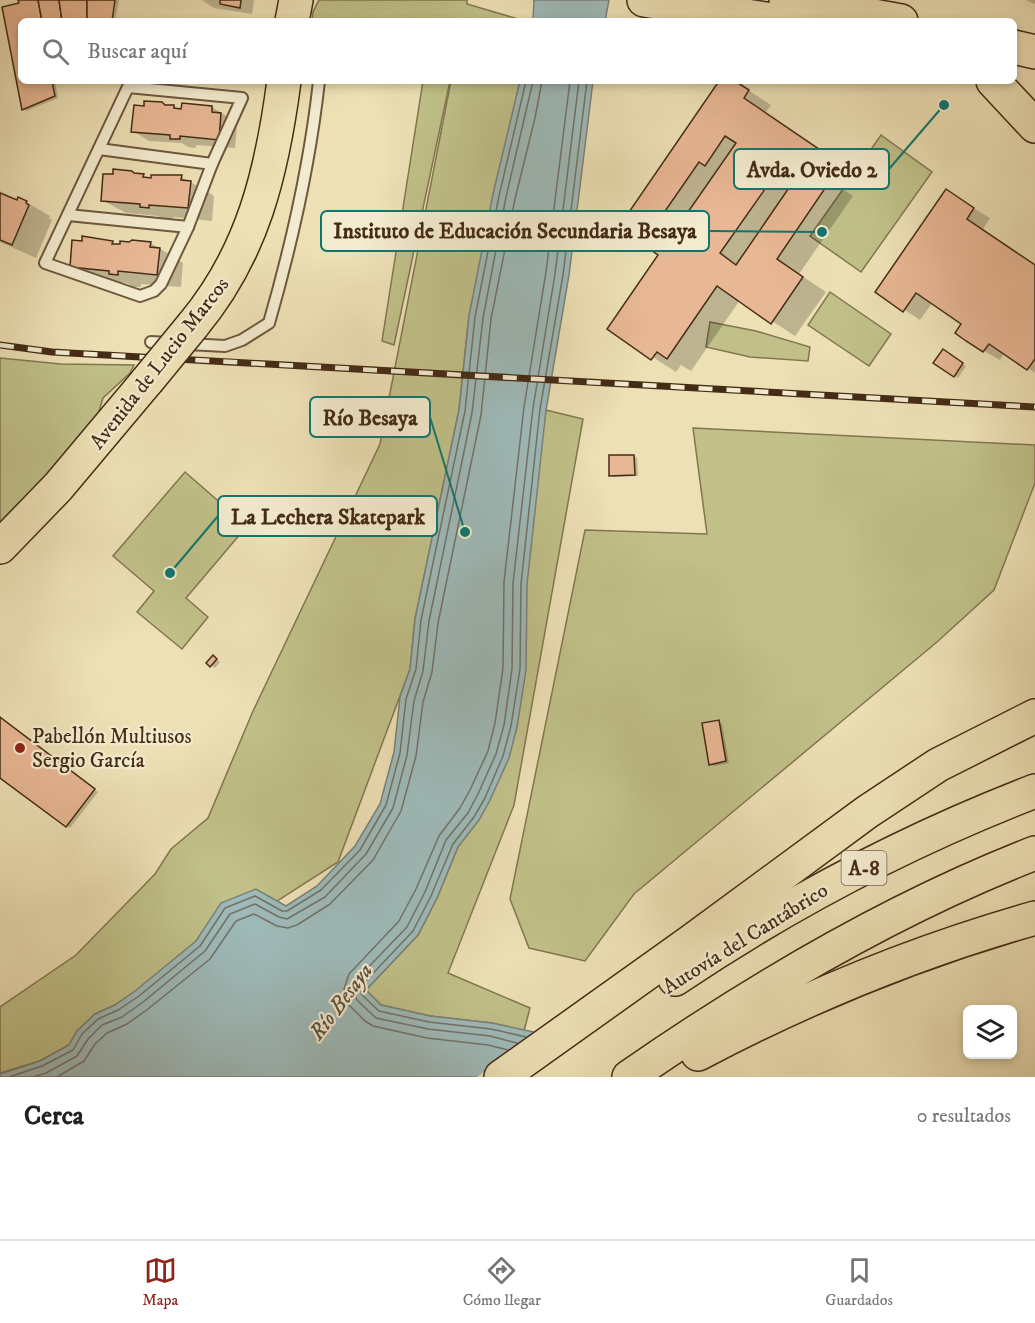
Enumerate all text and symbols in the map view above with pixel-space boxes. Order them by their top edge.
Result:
search box [18,18,1017,84]
icon: search [39,35,72,68]
text: Buscar aquí [87,38,187,65]
callout: Avda. Oviedo 2 [734,149,889,189]
text: Avda. Oviedo 2 [746,157,879,184]
callout: Instituto de Educación Secundaria Besaya [321,211,709,251]
text: Instituto de Educación Secundaria Besaya [333,218,697,245]
street label: Avenida de Lucio Marcos [84,272,235,455]
callout: Río Besaya [310,397,430,437]
text: Río Besaya [322,405,418,432]
callout: La Lechera Skatepark [218,496,437,536]
text: La Lechera Skatepark [231,504,426,531]
place label: Pabellón Multiusos Sergio García [32,724,192,774]
marker: Pabellón Multiusos Sergio García [13,741,27,755]
road number: A-8 [842,851,886,885]
street label: Autovía del Cantábrico [658,877,833,1000]
water label: Río Besaya [303,958,379,1046]
map controls [963,1005,1017,1059]
button: layers [963,1005,1017,1059]
text: Cerca [24,1100,84,1133]
text: 0 resultados [917,1104,1011,1129]
tab: Mapa [142,1254,178,1310]
tab: Cómo llegar [463,1254,541,1310]
tab: Guardados [825,1254,893,1310]

